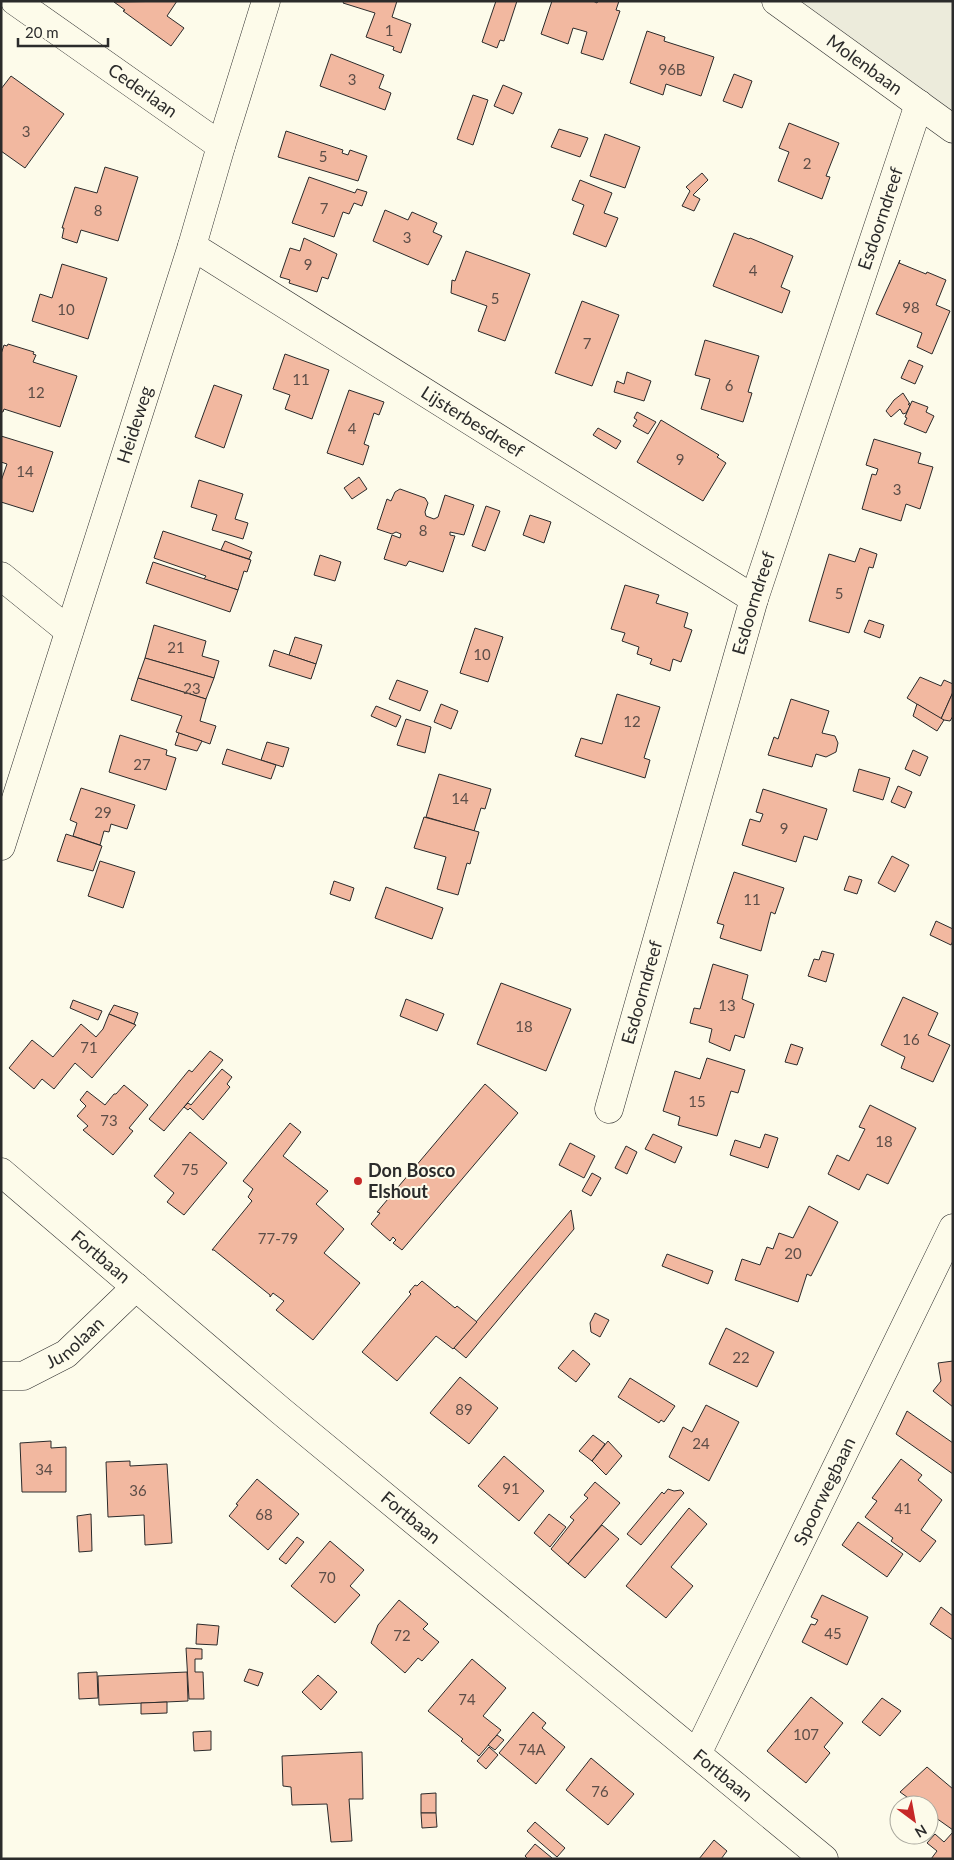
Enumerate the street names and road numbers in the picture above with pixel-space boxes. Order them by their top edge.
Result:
street label: Molenbaan [823,29,907,99]
street label: Cederlaan [104,58,182,122]
street label: Esdoorndreef [852,164,907,273]
street label: Lijsterbesdreef [417,381,529,462]
street label: Heideweg [112,383,157,466]
street label: Esdoorndreef [727,548,779,657]
street label: Esdoorndreef [616,937,666,1047]
street label: Fortbaan [67,1225,135,1288]
street label: Junolaan [42,1312,108,1373]
street label: Spoorwegbaan [788,1433,860,1549]
street label: Fortbaan [377,1486,445,1548]
street label: Fortbaan [689,1744,758,1806]

